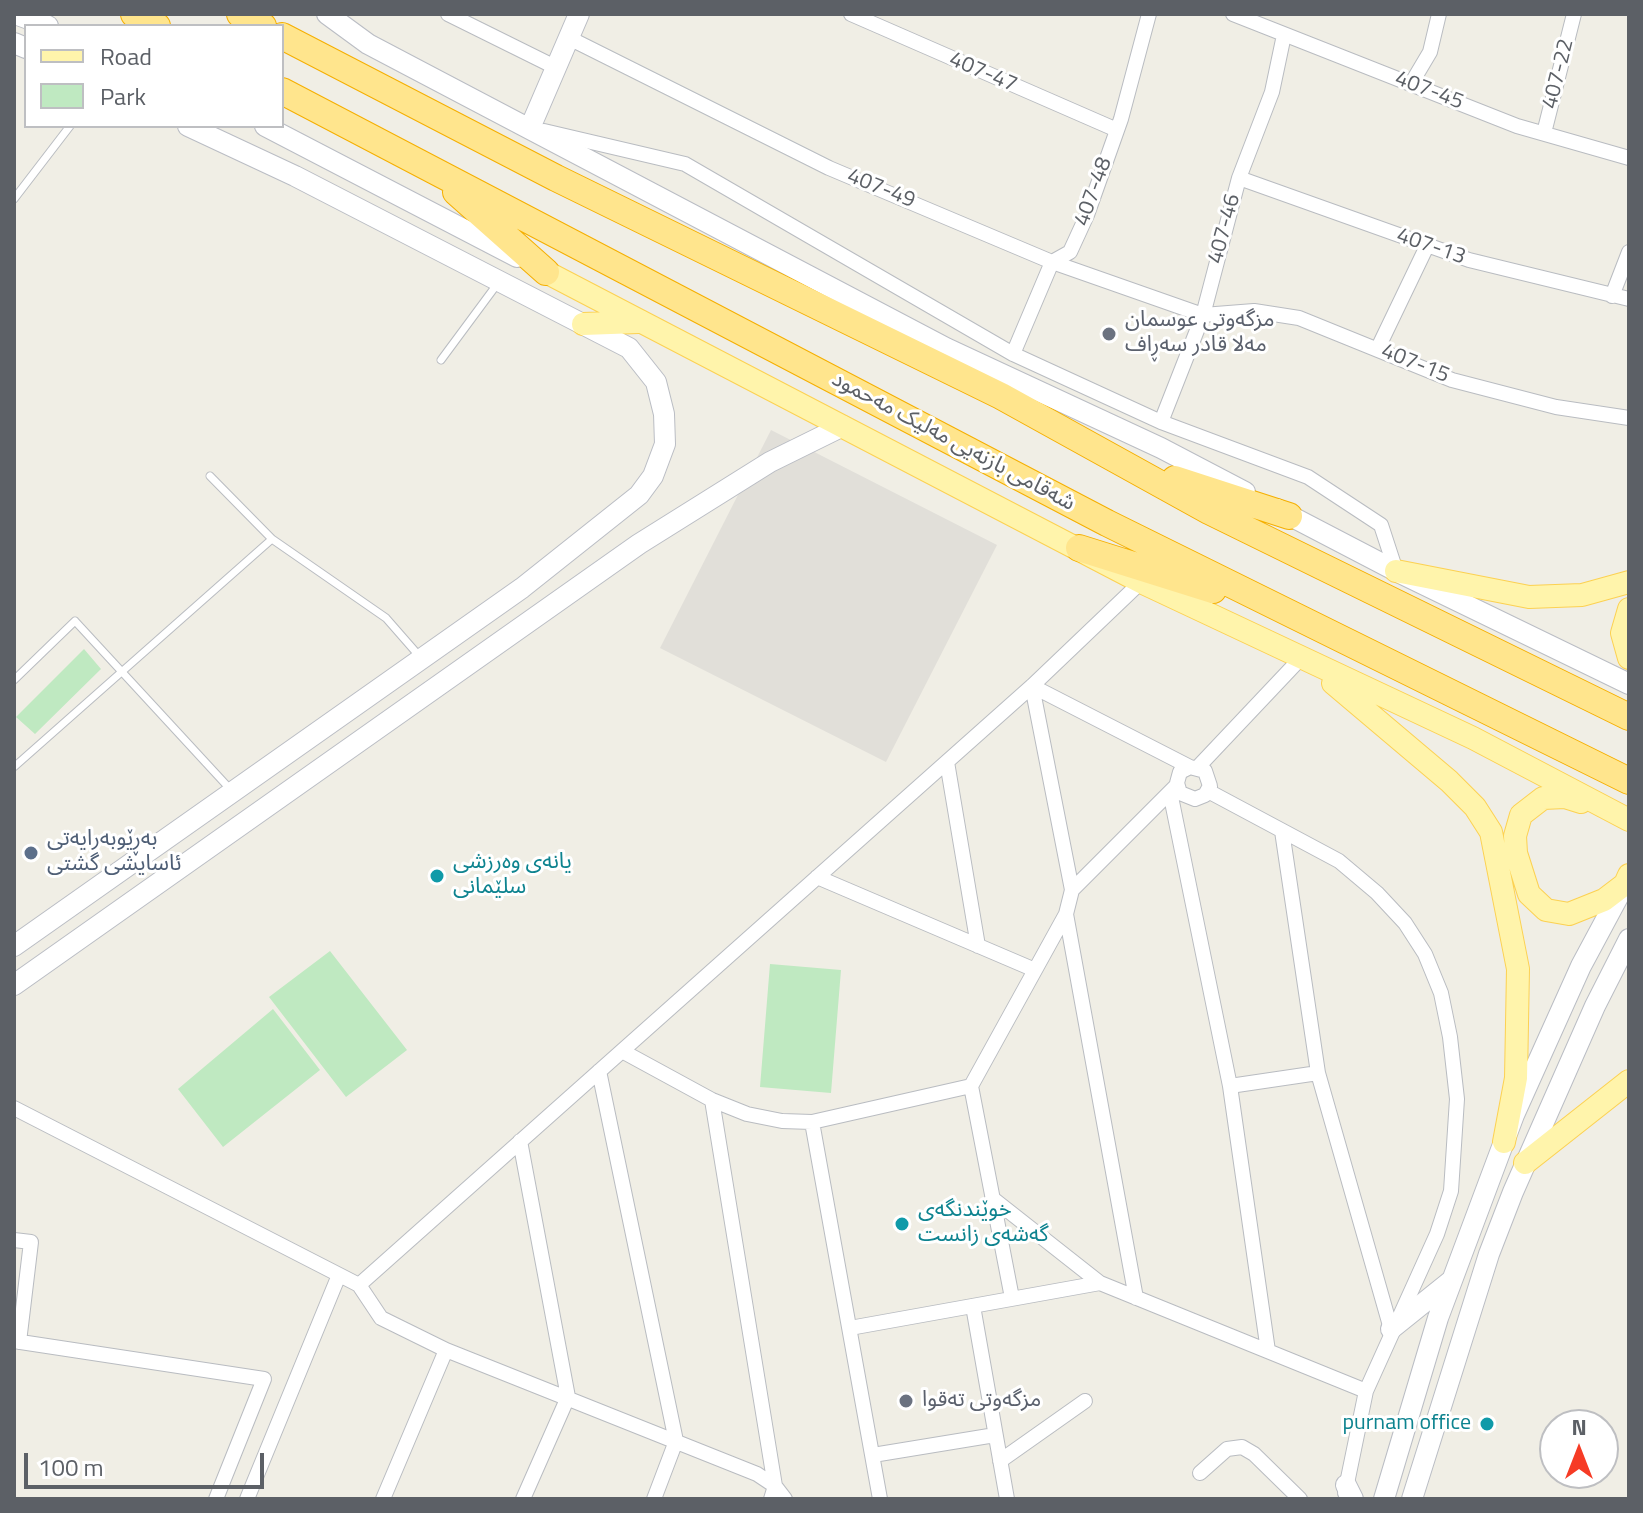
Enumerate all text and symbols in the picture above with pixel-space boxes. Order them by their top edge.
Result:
legend [24,24,284,128]
street label: 407-22 [1538,36,1580,112]
text: Road [100,38,152,74]
street label: 407-47 [945,47,1021,99]
street label: 407-45 [1391,66,1467,116]
text: Park [100,78,146,114]
street label: 407-48 [1069,154,1119,230]
street label: 407-49 [843,163,919,215]
street label: 407-46 [1203,191,1247,267]
street label: 407-13 [1393,223,1469,271]
place label: مزگەوتی عوسمان مەلا قادر سەڕاف [1125,308,1274,360]
marker: مزگەوتی عوسمان مەلا قادر سەڕاف [1100,325,1118,343]
street label: 407-15 [1377,338,1453,390]
street label: شەقامی بازنەیی مەلیک مەحمود [827,367,1079,517]
place label: بەڕێوبەرایەتی ئاسایشی گشتی [47,827,181,878]
marker: بەڕێوبەرایەتی ئاسایشی گشتی [22,844,40,862]
place label: یانەی وەرزشی سلێمانی [453,850,572,902]
marker: یانەی وەرزشی سلێمانی [428,867,446,885]
place label: خوێندنگەی گەشەی زانست [918,1198,1049,1250]
marker: خوێندنگەی گەشەی زانست [893,1215,911,1233]
place label: مزگەوتی تەقوا [922,1388,1041,1414]
marker: مزگەوتی تەقوا [897,1392,915,1410]
north arrow [1539,1409,1619,1489]
text: N [1571,1410,1587,1444]
place label: purnam office [1342,1411,1471,1437]
marker: purnam office [1478,1415,1496,1433]
scale bar [28,1437,268,1487]
text: 100 m [38,1449,104,1485]

